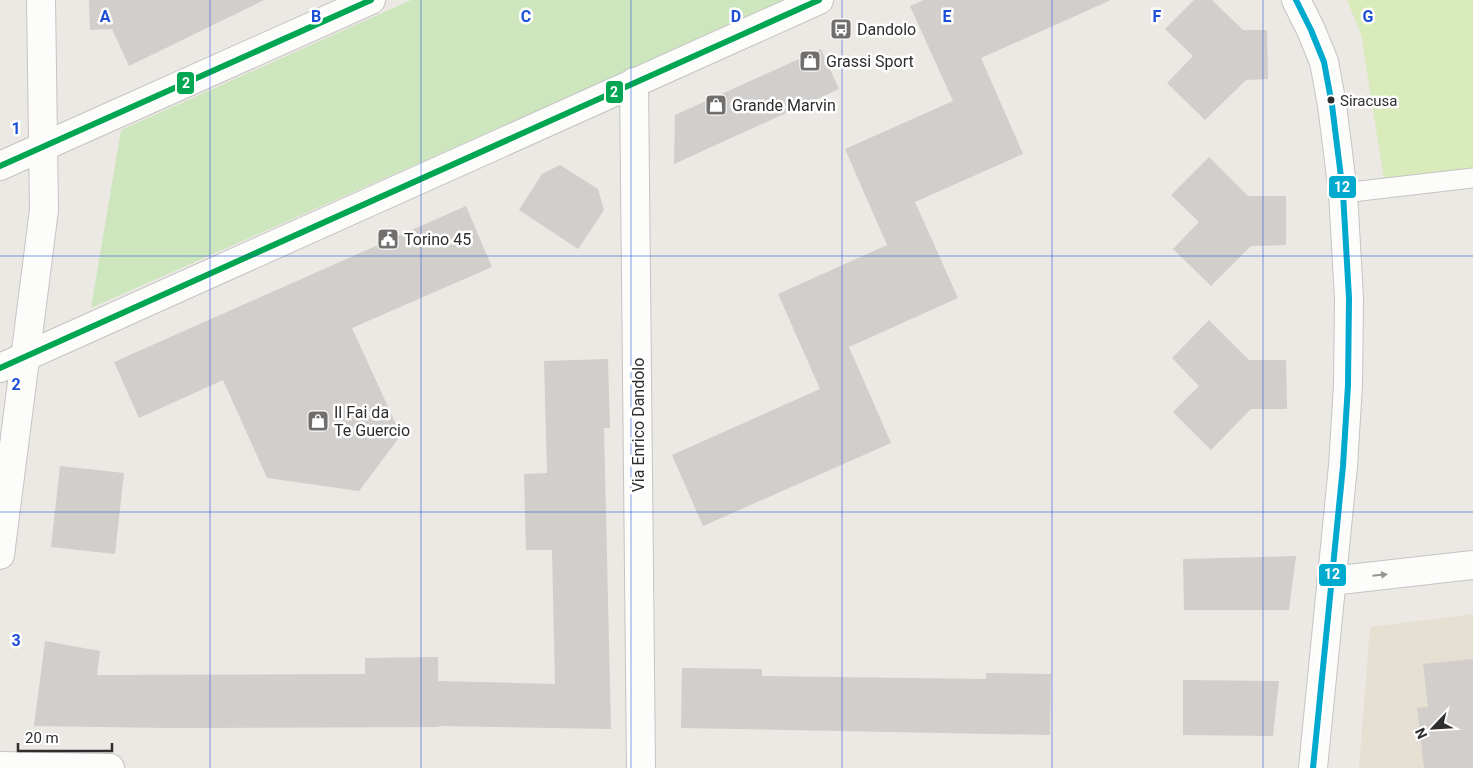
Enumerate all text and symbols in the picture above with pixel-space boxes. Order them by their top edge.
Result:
text: A [100,7,111,26]
text: B [311,7,321,26]
text: C [521,7,531,26]
text: D [731,7,741,26]
text: E [943,7,952,26]
text: F [1153,7,1162,26]
text: G [1363,7,1374,26]
bus stop icon: Dandolo [829,17,853,41]
place label: Dandolo [857,20,916,39]
shop icon: Grassi Sport [798,49,822,73]
place label: Grassi Sport [826,52,914,71]
line badge: 2 [176,71,195,95]
text: 2 [182,75,190,91]
line badge: 2 [605,80,624,104]
text: 2 [610,84,618,100]
place label: Siracusa [1340,92,1398,110]
shop icon: Grande Marvin [704,93,728,117]
marker: Siracusa [1326,95,1336,105]
place label: Grande Marvin [732,96,836,115]
text: 1 [11,119,21,138]
line badge: 12 [1328,175,1357,199]
text: 12 [1334,179,1350,195]
public building icon: Torino 45 [376,227,400,251]
place label: Torino 45 [404,230,471,249]
street label: Via Enrico Dandolo [629,358,648,492]
text: 2 [11,375,21,394]
place label: Il Fai da Te Guercio [334,403,410,440]
shop icon: Il Fai da Te Guercio [306,409,330,433]
line badge: 12 [1318,563,1347,587]
text: 12 [1324,566,1340,582]
one-way arrow [1372,571,1388,579]
text: 3 [11,631,21,650]
north arrow [1408,703,1458,753]
scale bar [18,720,111,752]
text: N [1412,726,1431,741]
text: 20 m [25,729,59,747]

